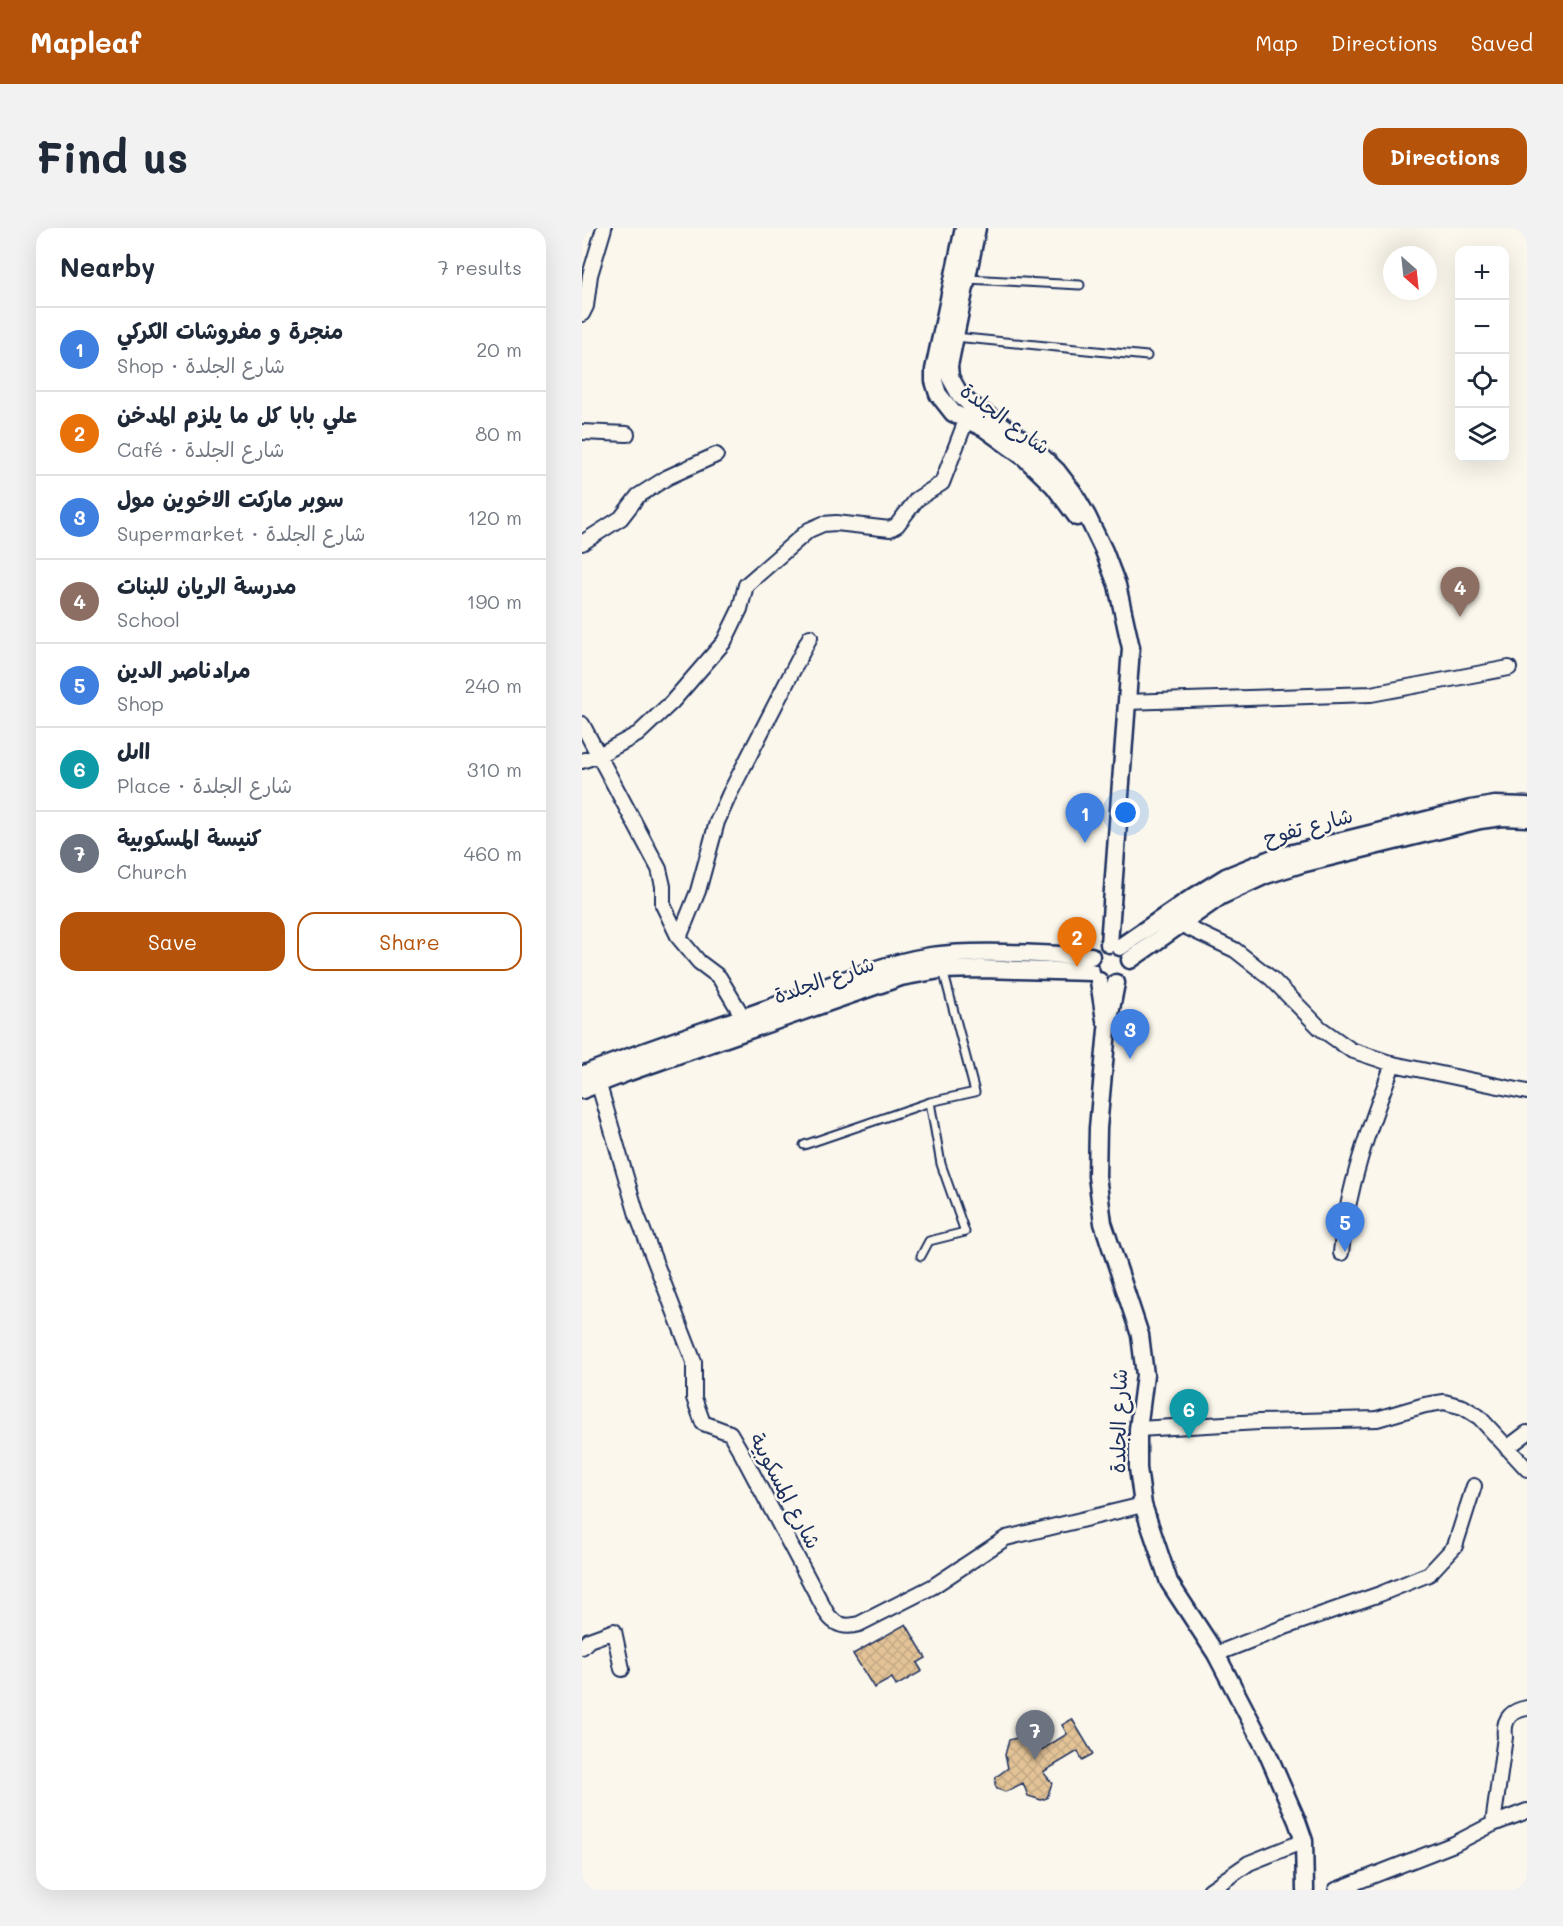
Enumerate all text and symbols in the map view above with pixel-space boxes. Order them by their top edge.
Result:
text: Mapleaf [30,24,141,60]
text: Map [1255,29,1298,56]
text: Directions [1331,29,1438,56]
text: Saved [1471,29,1533,56]
button: Directions [1363,128,1527,185]
text: Find us [36,129,188,184]
north arrow [1383,246,1437,300]
map controls [1455,246,1509,462]
button: + [1455,246,1509,300]
text: Nearby [60,250,155,284]
text: 7 results [438,254,522,280]
button: − [1455,300,1509,354]
text: منجرة و مفروشات الكركي [117,316,343,345]
text: 1 [75,336,84,362]
text: 20 m [476,336,522,362]
text: Shop · شارع الجلدة [117,352,285,378]
button: locate [1455,354,1509,408]
street label: شارع الجلدة [954,376,1056,462]
text: علي بابا كل ما يلزم المدخن [117,400,357,429]
button: layers [1455,408,1509,462]
text: 2 [74,420,85,446]
text: 80 m [475,420,522,446]
text: Café · شارع الجلدة [117,436,284,462]
text: سوبر ماركت الاخوين مول [117,484,344,513]
text: 3 [74,504,86,530]
text: 120 m [467,504,522,530]
text: Supermarket · شارع الجلدة [117,520,366,546]
pin: 4 [1440,568,1480,617]
text: مدرسة الريان للبنات [117,571,297,600]
text: 4 [73,588,86,614]
text: 190 m [467,588,522,614]
text: School [117,606,180,632]
text: مرادناصر الدين [117,655,250,684]
text: 5 [74,672,85,698]
text: 240 m [464,672,522,698]
text: Shop [117,690,164,716]
text: ااىل [117,736,150,765]
text: 6 [73,756,86,782]
text: 310 m [467,756,522,782]
text: Place · شارع الجلدة [117,772,292,798]
pin: 1 [1066,794,1104,843]
your location [1111,798,1140,827]
street label: شارع تفوح [1260,801,1356,853]
text: كنيسة المسكوبية [117,823,261,852]
text: 7 [74,840,85,866]
text: 460 m [464,840,522,866]
text: Church [117,858,187,884]
button: Save [60,912,285,971]
button: Share [297,912,522,971]
pin: 2 [1058,918,1096,967]
street label: شارع الجلدة [770,949,878,1011]
pin: 3 [1110,1010,1150,1059]
pin: 5 [1326,1202,1365,1252]
street label: شارع الجلدة [1103,1368,1135,1474]
pin: 6 [1170,1390,1208,1439]
street label: شارع المسكوبية [742,1428,828,1554]
pin: 7 [1016,1710,1054,1760]

